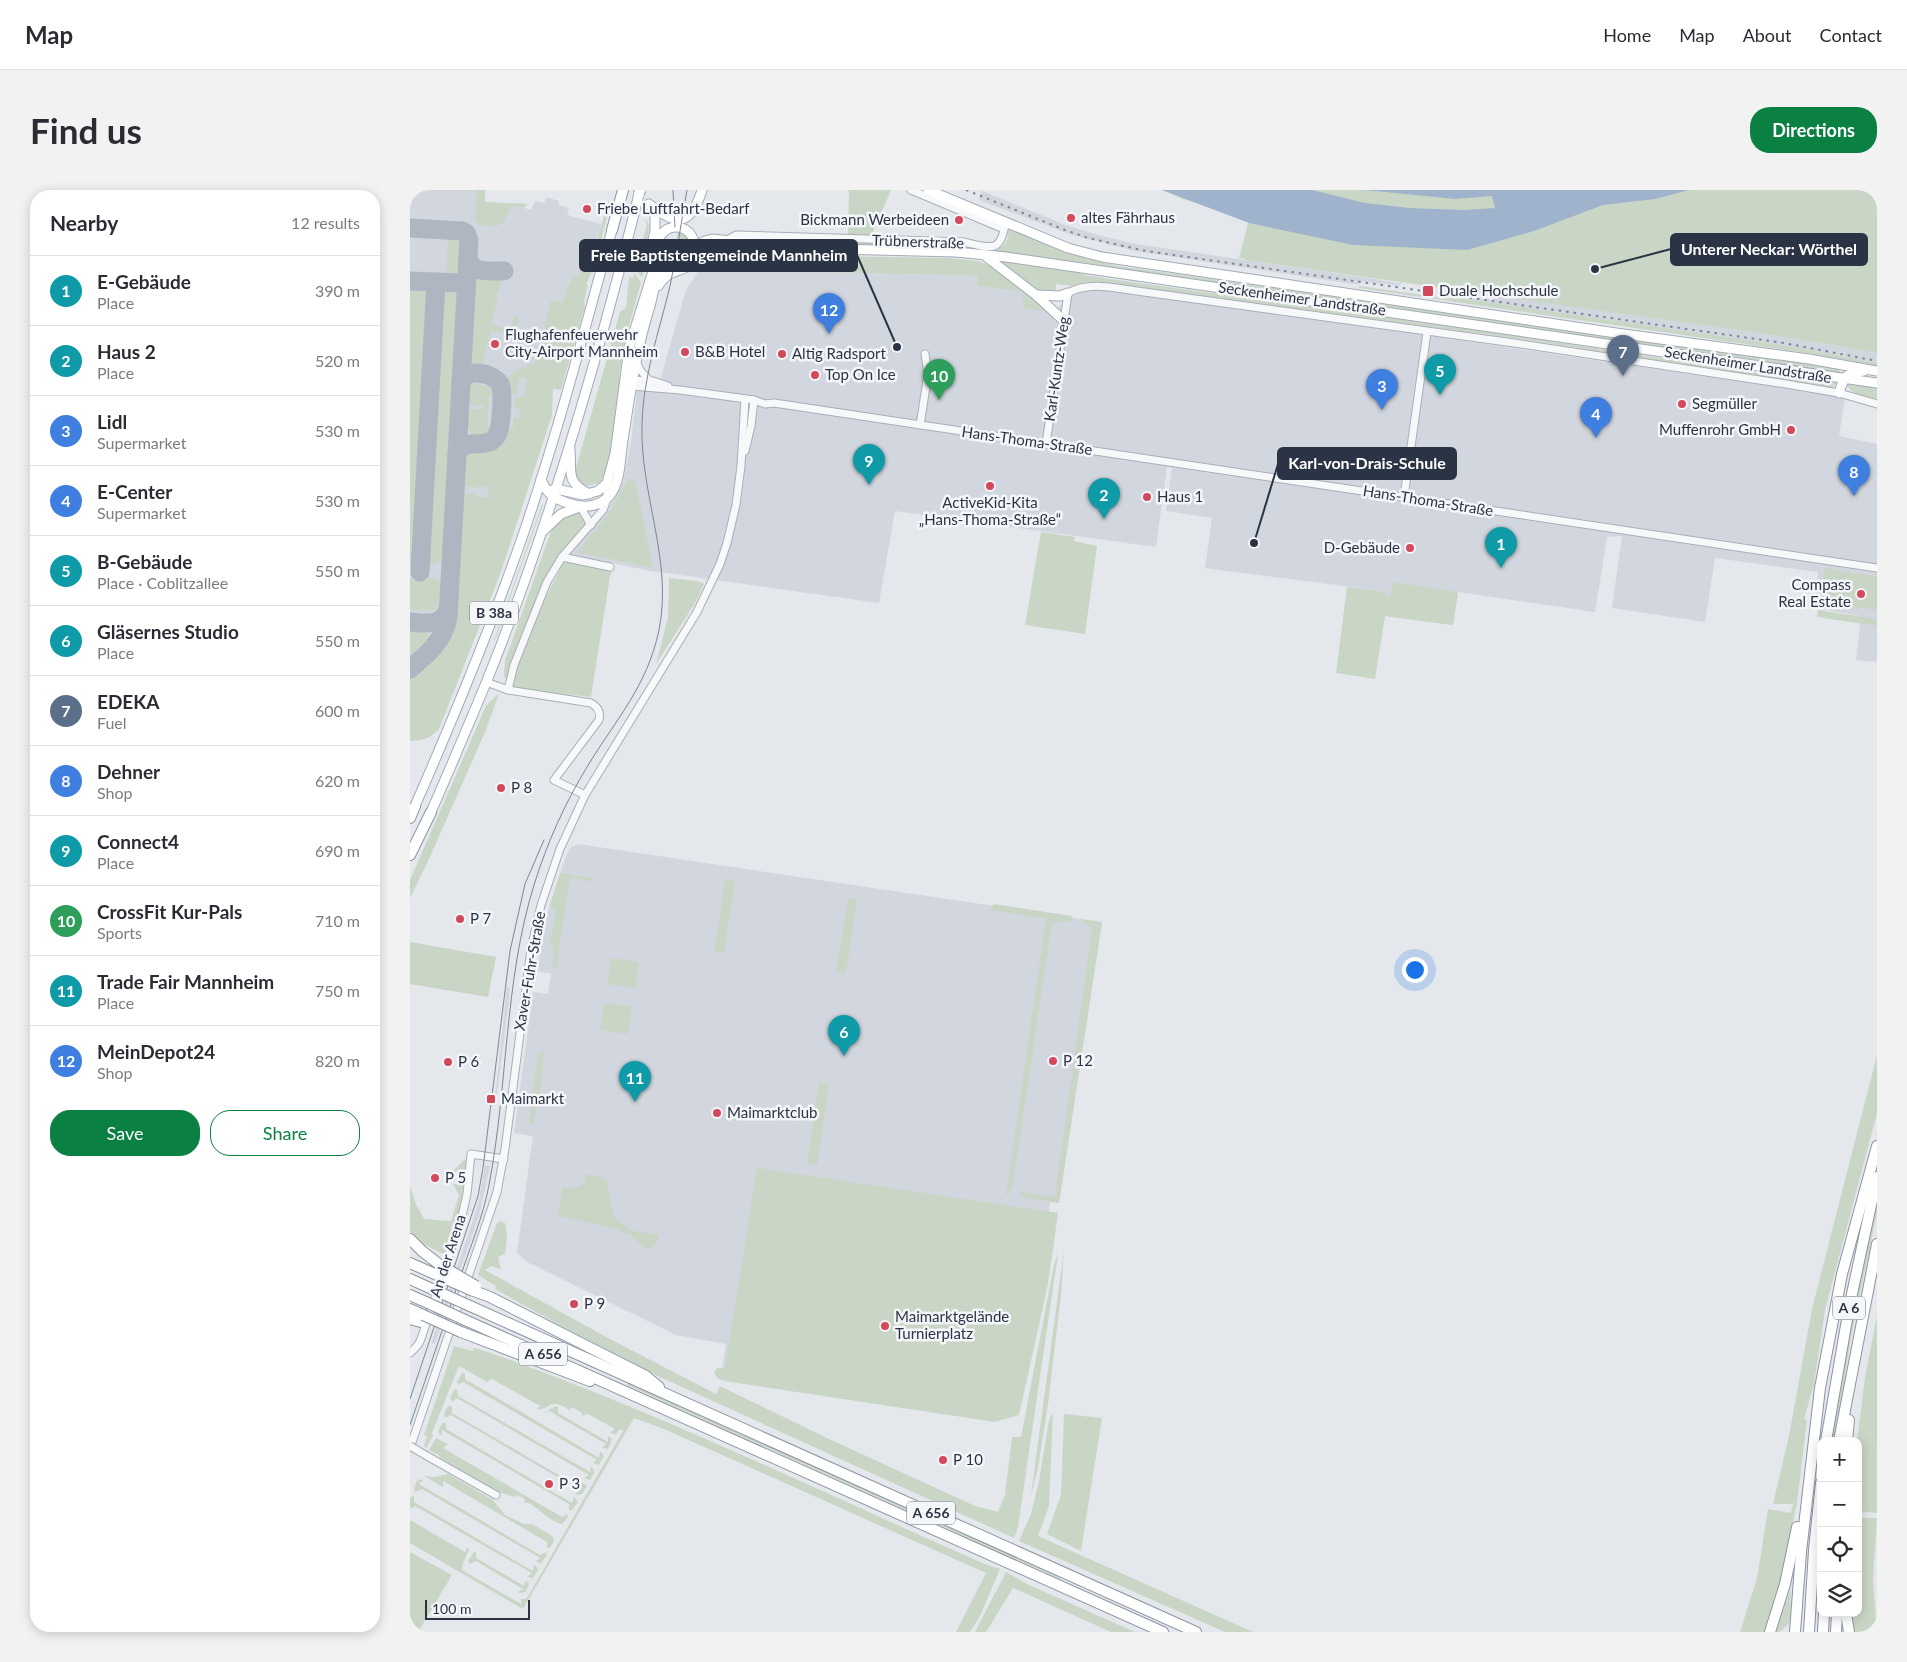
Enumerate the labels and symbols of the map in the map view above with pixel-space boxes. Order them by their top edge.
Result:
place label: Friebe Luftfahrt-Bedarf [597,199,750,217]
marker: Friebe Luftfahrt-Bedarf [581,203,593,215]
place label: altes Fährhaus [1081,208,1175,226]
place label: Bickmann Werbeideen [800,210,949,228]
marker: altes Fährhaus [1065,212,1077,224]
marker: Bickmann Werbeideen [953,214,965,226]
street label: Trübnerstraße [872,230,965,252]
callout: Unterer Neckar: Wörthel [1671,234,1867,265]
text: Unterer Neckar: Wörthel [1681,239,1857,258]
callout: Freie Baptistengemeinde Mannheim [580,240,857,271]
text: Freie Baptistengemeinde Mannheim [591,245,847,264]
street label: Seckenheimer Landstraße [1217,277,1387,319]
place label: Duale Hochschule [1439,281,1559,299]
marker: Duale Hochschule [1421,284,1435,298]
pin: 12 [813,293,845,334]
street label: Karl-Kuntz-Weg [1040,315,1072,423]
place label: Flughafenfeuerwehr City-Airport Mannheim [505,325,658,360]
pin: 7 [1607,335,1639,376]
marker: Flughafenfeuerwehr City-Airport Mannheim [489,338,501,350]
place label: B&B Hotel [695,342,765,360]
street label: Seckenheimer Landstraße [1663,342,1833,386]
place label: Altig Radsport [792,344,887,362]
marker: B&B Hotel [679,346,691,358]
marker: Altig Radsport [776,348,788,360]
pin: 5 [1424,354,1456,395]
pin: 10 [923,359,955,400]
place label: Top On Ice [825,365,896,383]
marker: Top On Ice [809,369,821,381]
pin: 3 [1366,369,1398,410]
place label: Segmüller [1692,394,1758,412]
pin: 4 [1580,397,1612,438]
marker: Segmüller [1676,398,1688,410]
place label: Muffenrohr GmbH [1659,420,1781,438]
street label: Hans-Thoma-Straße [961,422,1094,458]
marker: Muffenrohr GmbH [1785,424,1797,436]
pin: 9 [853,444,885,485]
callout: Karl-von-Drais-Schule [1278,448,1456,479]
text: Karl-von-Drais-Schule [1288,453,1446,472]
pin: 8 [1838,455,1870,496]
pin: 2 [1088,478,1120,519]
marker: ActiveKid-Kita „Hans-Thoma-Straße“ [984,480,996,492]
street label: Hans-Thoma-Straße [1362,481,1495,519]
place label: Haus 1 [1157,487,1203,505]
marker: Haus 1 [1141,491,1153,503]
place label: ActiveKid-Kita „Hans-Thoma-Straße“ [919,493,1061,528]
pin: 1 [1485,527,1517,568]
place label: D-Gebäude [1324,538,1400,556]
marker: D-Gebäude [1404,542,1416,554]
place label: Compass Real Estate [1778,575,1851,610]
marker: Compass Real Estate [1855,588,1867,600]
road number: B 38a [470,602,518,624]
place label: P 8 [511,778,532,796]
marker: P 8 [495,782,507,794]
place label: P 7 [470,909,491,927]
street label: Xaver-Fuhr-Straße [510,910,548,1032]
marker: P 7 [454,913,466,925]
your location [1402,957,1428,983]
pin: 6 [828,1015,860,1056]
place label: P 12 [1063,1051,1093,1069]
place label: P 6 [458,1052,479,1070]
marker: P 12 [1047,1055,1059,1067]
marker: P 6 [442,1056,454,1068]
pin: 11 [619,1061,651,1102]
place label: Maimarkt [501,1089,565,1107]
marker: Maimarkt [485,1093,497,1105]
place label: Maimarktclub [727,1103,817,1121]
marker: Maimarktclub [711,1107,723,1119]
place label: P 5 [445,1168,466,1186]
marker: P 5 [429,1172,441,1184]
street label: An der Arena [425,1212,469,1299]
place label: P 9 [584,1294,605,1312]
road number: A 6 [1833,1296,1865,1320]
marker: P 9 [568,1298,580,1310]
place label: Maimarktgelände Turnierplatz [895,1307,1009,1342]
marker: Maimarktgelände Turnierplatz [879,1320,891,1332]
road number: A 656 [519,1342,567,1366]
place label: P 10 [953,1450,983,1468]
marker: P 10 [937,1454,949,1466]
place label: P 3 [559,1474,580,1492]
marker: P 3 [543,1478,555,1490]
road number: A 656 [907,1502,955,1525]
scale bar [425,1597,530,1620]

